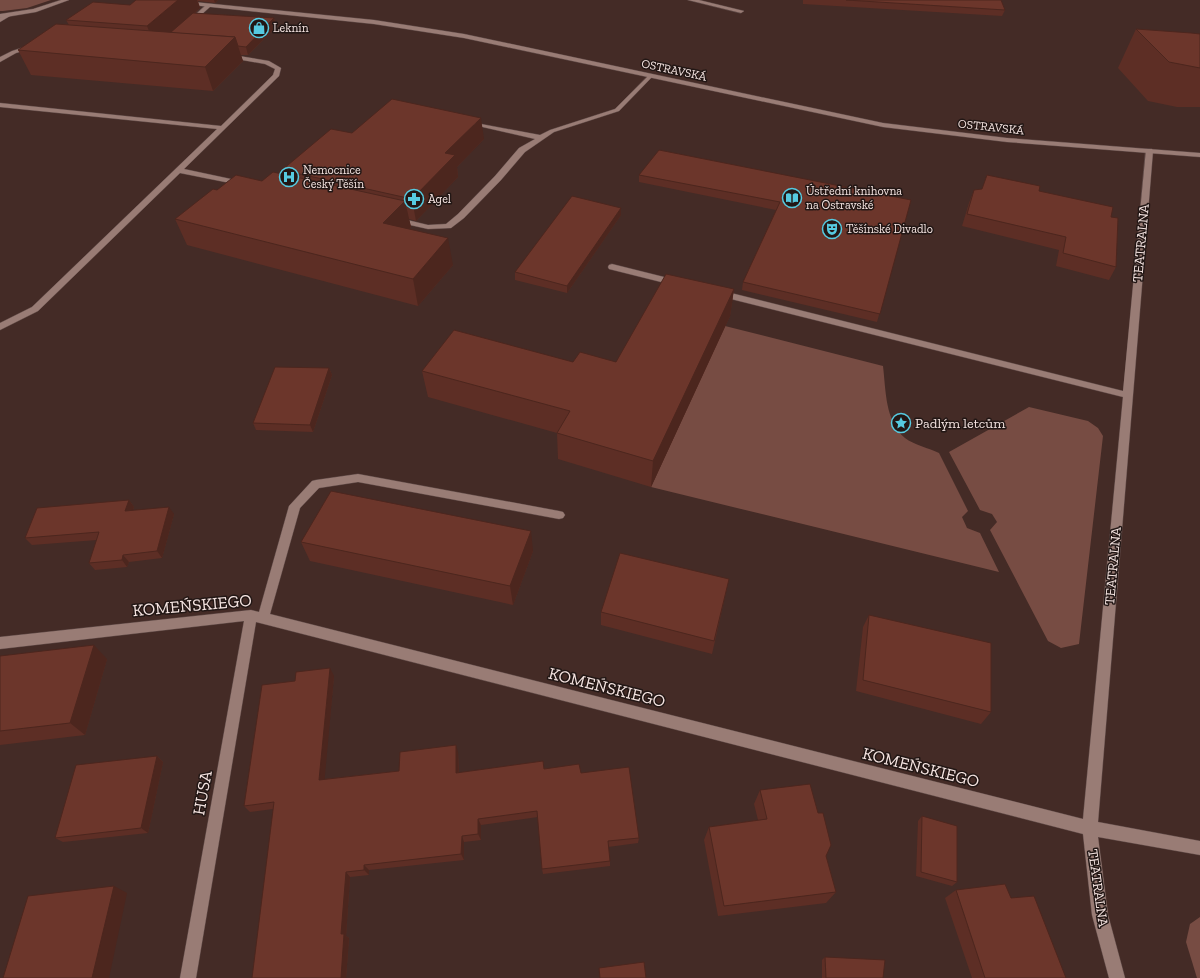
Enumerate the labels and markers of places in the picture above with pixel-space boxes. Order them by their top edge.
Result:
shop icon: Leknín [248,17,270,39]
place label: Leknín [273,21,309,35]
place label: Nemocnice Český Těšín [303,163,364,191]
hospital icon: Nemocnice Český Těšín [278,166,300,188]
place label: Ústřední knihovna na Ostravské [806,183,902,212]
library icon: Ústřední knihovna na Ostravské [781,187,803,209]
pharmacy icon: Agel [403,188,425,210]
place label: Agel [428,192,451,206]
theatre icon: Těšínské Divadlo [821,218,843,240]
place label: Těšínské Divadlo [846,222,933,236]
place icon: Padlým letcům [890,412,912,434]
place label: Padlým letcům [915,415,1005,432]

